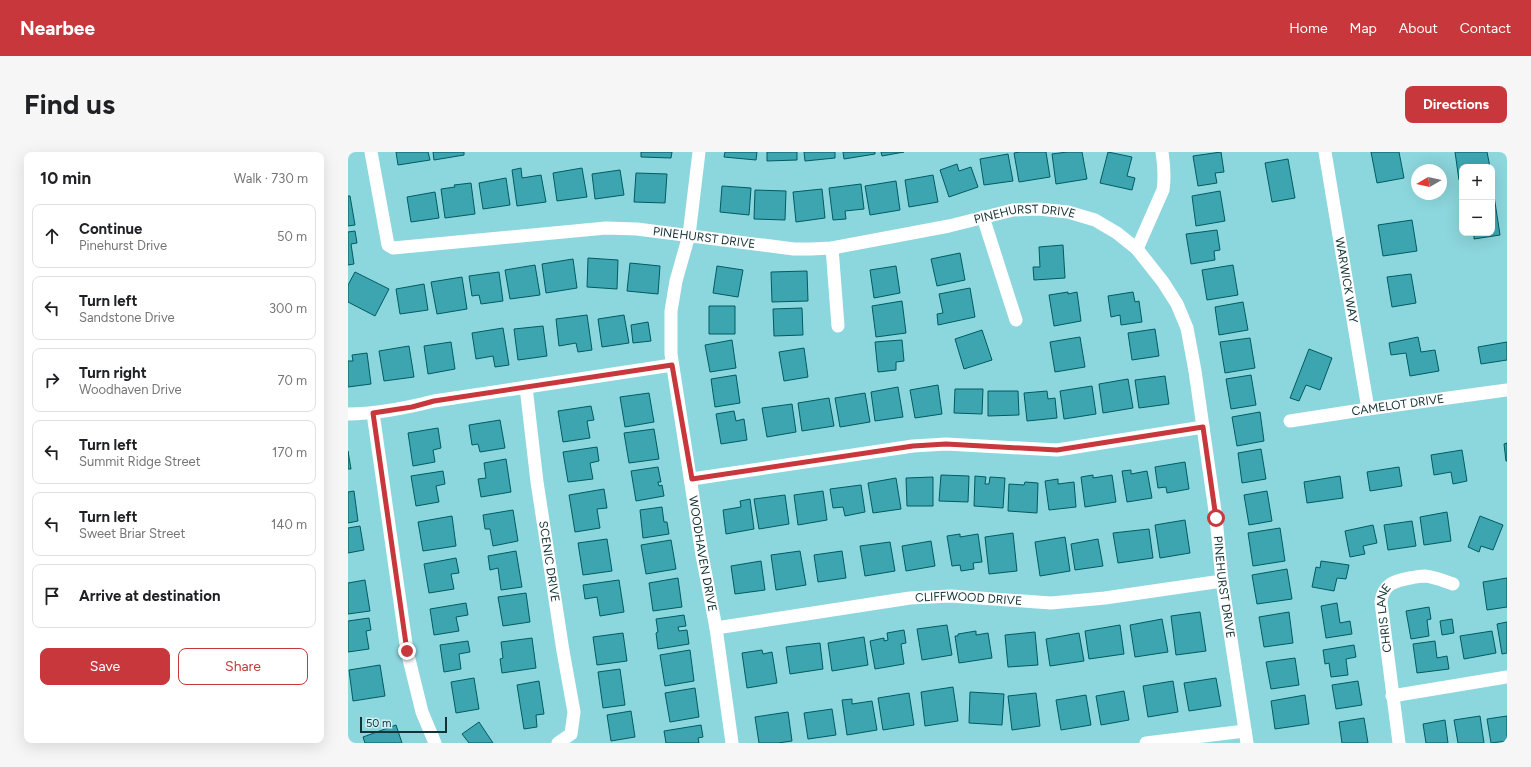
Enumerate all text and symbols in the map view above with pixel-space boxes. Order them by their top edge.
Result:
text: Nearbee [20,17,95,40]
text: Home [1289,20,1328,37]
text: Map [1350,20,1377,37]
text: About [1399,20,1438,37]
text: Contact [1460,20,1511,37]
button: Directions [1405,86,1507,123]
text: Find us [24,87,115,121]
north arrow [1411,164,1447,200]
map controls [1459,164,1495,236]
button: + [1459,164,1495,200]
text: 10 min [40,168,91,188]
text: Walk · 730 m [234,171,308,186]
button: − [1459,200,1495,236]
street label: PINEHURST DRIVE [972,202,1077,227]
text: Continue [79,220,142,238]
street label: PINEHURST DRIVE [652,224,756,251]
icon: ahead [41,225,63,247]
text: 50 m [277,229,307,244]
street label: WARWICK WAY [1332,236,1361,325]
text: Pinehurst Drive [79,238,167,253]
text: Turn left [79,292,137,310]
icon: left [41,297,63,319]
text: 300 m [269,301,307,316]
text: Sandstone Drive [79,310,175,325]
text: Turn right [79,364,147,382]
icon: right [41,369,63,391]
text: 70 m [277,373,307,388]
text: Woodhaven Drive [79,382,182,397]
street label: CAMELOT DRIVE [1351,392,1445,418]
text: Turn left [79,436,137,454]
icon: left [41,441,63,463]
text: 170 m [272,445,307,460]
text: Summit Ridge Street [79,454,201,469]
street label: WOODHAVEN DRIVE [686,495,720,613]
text: Turn left [79,508,137,526]
route start [1207,509,1225,527]
icon: left [41,513,63,535]
text: 140 m [271,517,307,532]
street label: SCENIC DRIVE [536,520,562,603]
text: Sweet Briar Street [79,526,185,541]
street label: PINEHURST DRIVE [1211,535,1238,639]
street label: CHRIS LANE [1374,581,1394,653]
icon: arrive [41,585,63,607]
text: Arrive at destination [79,587,220,605]
street label: CLIFFWOOD DRIVE [915,589,1023,608]
route end [398,642,416,660]
button: Save [40,648,170,685]
button: Share [178,648,308,685]
scale bar [360,715,447,734]
text: 50 m [366,717,391,730]

